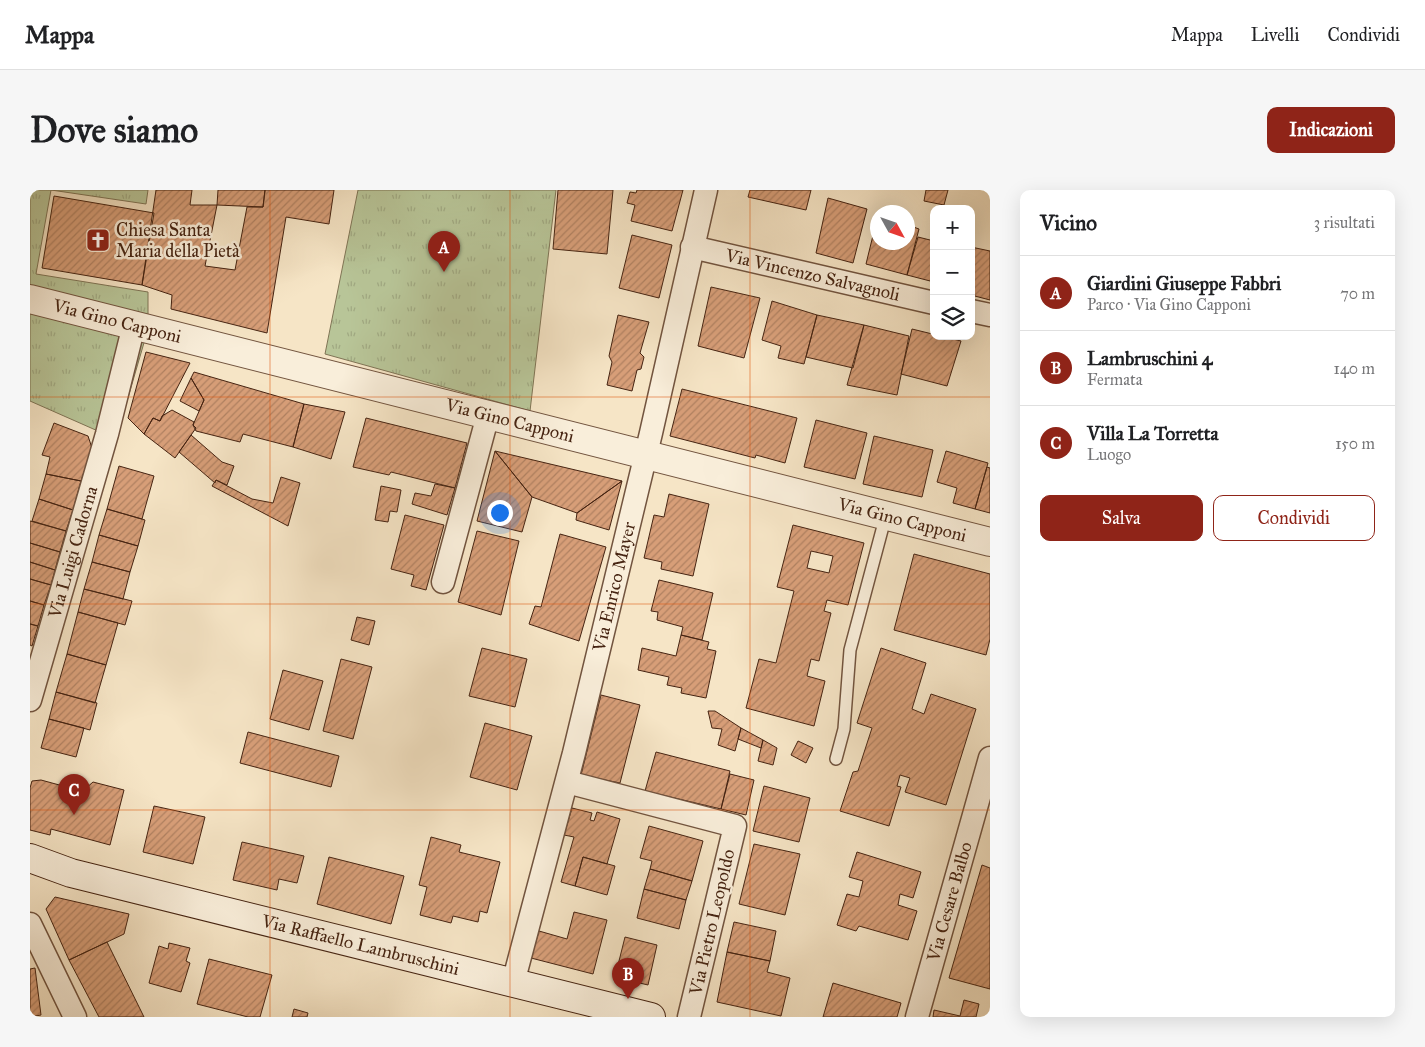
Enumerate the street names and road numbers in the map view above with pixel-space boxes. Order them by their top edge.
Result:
street label: Via Vincenzo Salvagnoli [722,244,902,306]
street label: Via Gino Capponi [50,294,184,348]
street label: Via Gino Capponi [442,393,576,447]
street label: Via Luigi Cadorna [43,483,102,622]
street label: Via Gino Capponi [835,493,969,547]
street label: Via Enrico Mayer [588,520,640,655]
street label: Via Cesare Balbo [922,839,977,965]
street label: Via Pietro Leopoldo [684,847,739,998]
street label: Via Raffaello Lambruschini [258,910,462,980]

